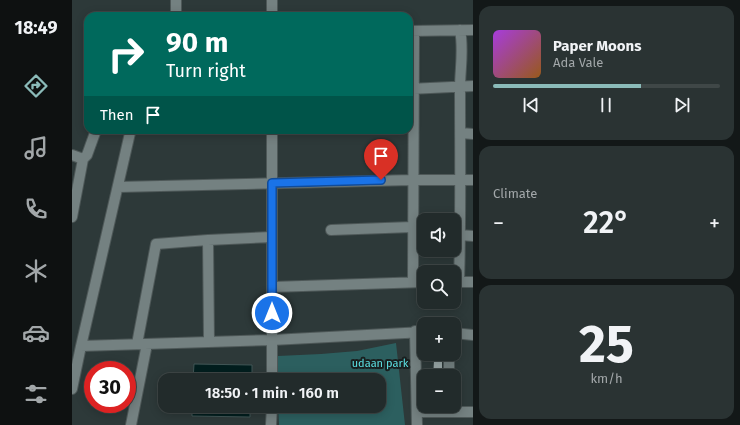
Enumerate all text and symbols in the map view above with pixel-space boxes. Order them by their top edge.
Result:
text: 18:49 [15,17,57,39]
text: 90 m [166,26,228,59]
icon: right [100,28,152,80]
text: Paper Moons [553,37,641,55]
text: Ada Vale [553,55,603,70]
text: Turn right [166,60,246,82]
icon: directions [22,72,50,100]
icon: previous [520,94,542,116]
icon: pause [595,94,617,116]
icon: next [671,94,693,116]
icon: arrive [142,104,164,126]
text: Then [100,106,134,124]
icon: music [22,134,50,162]
pin [364,139,398,180]
icon: arrive [370,145,392,167]
text: Climate [493,186,537,201]
icon: phone [22,195,50,223]
text: 22° [583,205,630,241]
text: − [493,210,504,237]
text: + [709,210,720,237]
map controls [417,213,461,413]
button: sound [417,213,461,257]
icon: climate [22,257,50,285]
button: search [417,265,461,309]
position arrow [251,292,293,334]
text: 25 [579,313,634,376]
button: + [417,317,461,361]
icon: car [22,319,50,347]
park label: udaan park [352,357,409,370]
speed limit sign: 30 [84,361,136,413]
button: − [417,369,461,413]
text: km/h [590,371,623,386]
icon: filters [22,380,50,408]
text: 18:50 · 1 min · 160 m [205,384,339,402]

